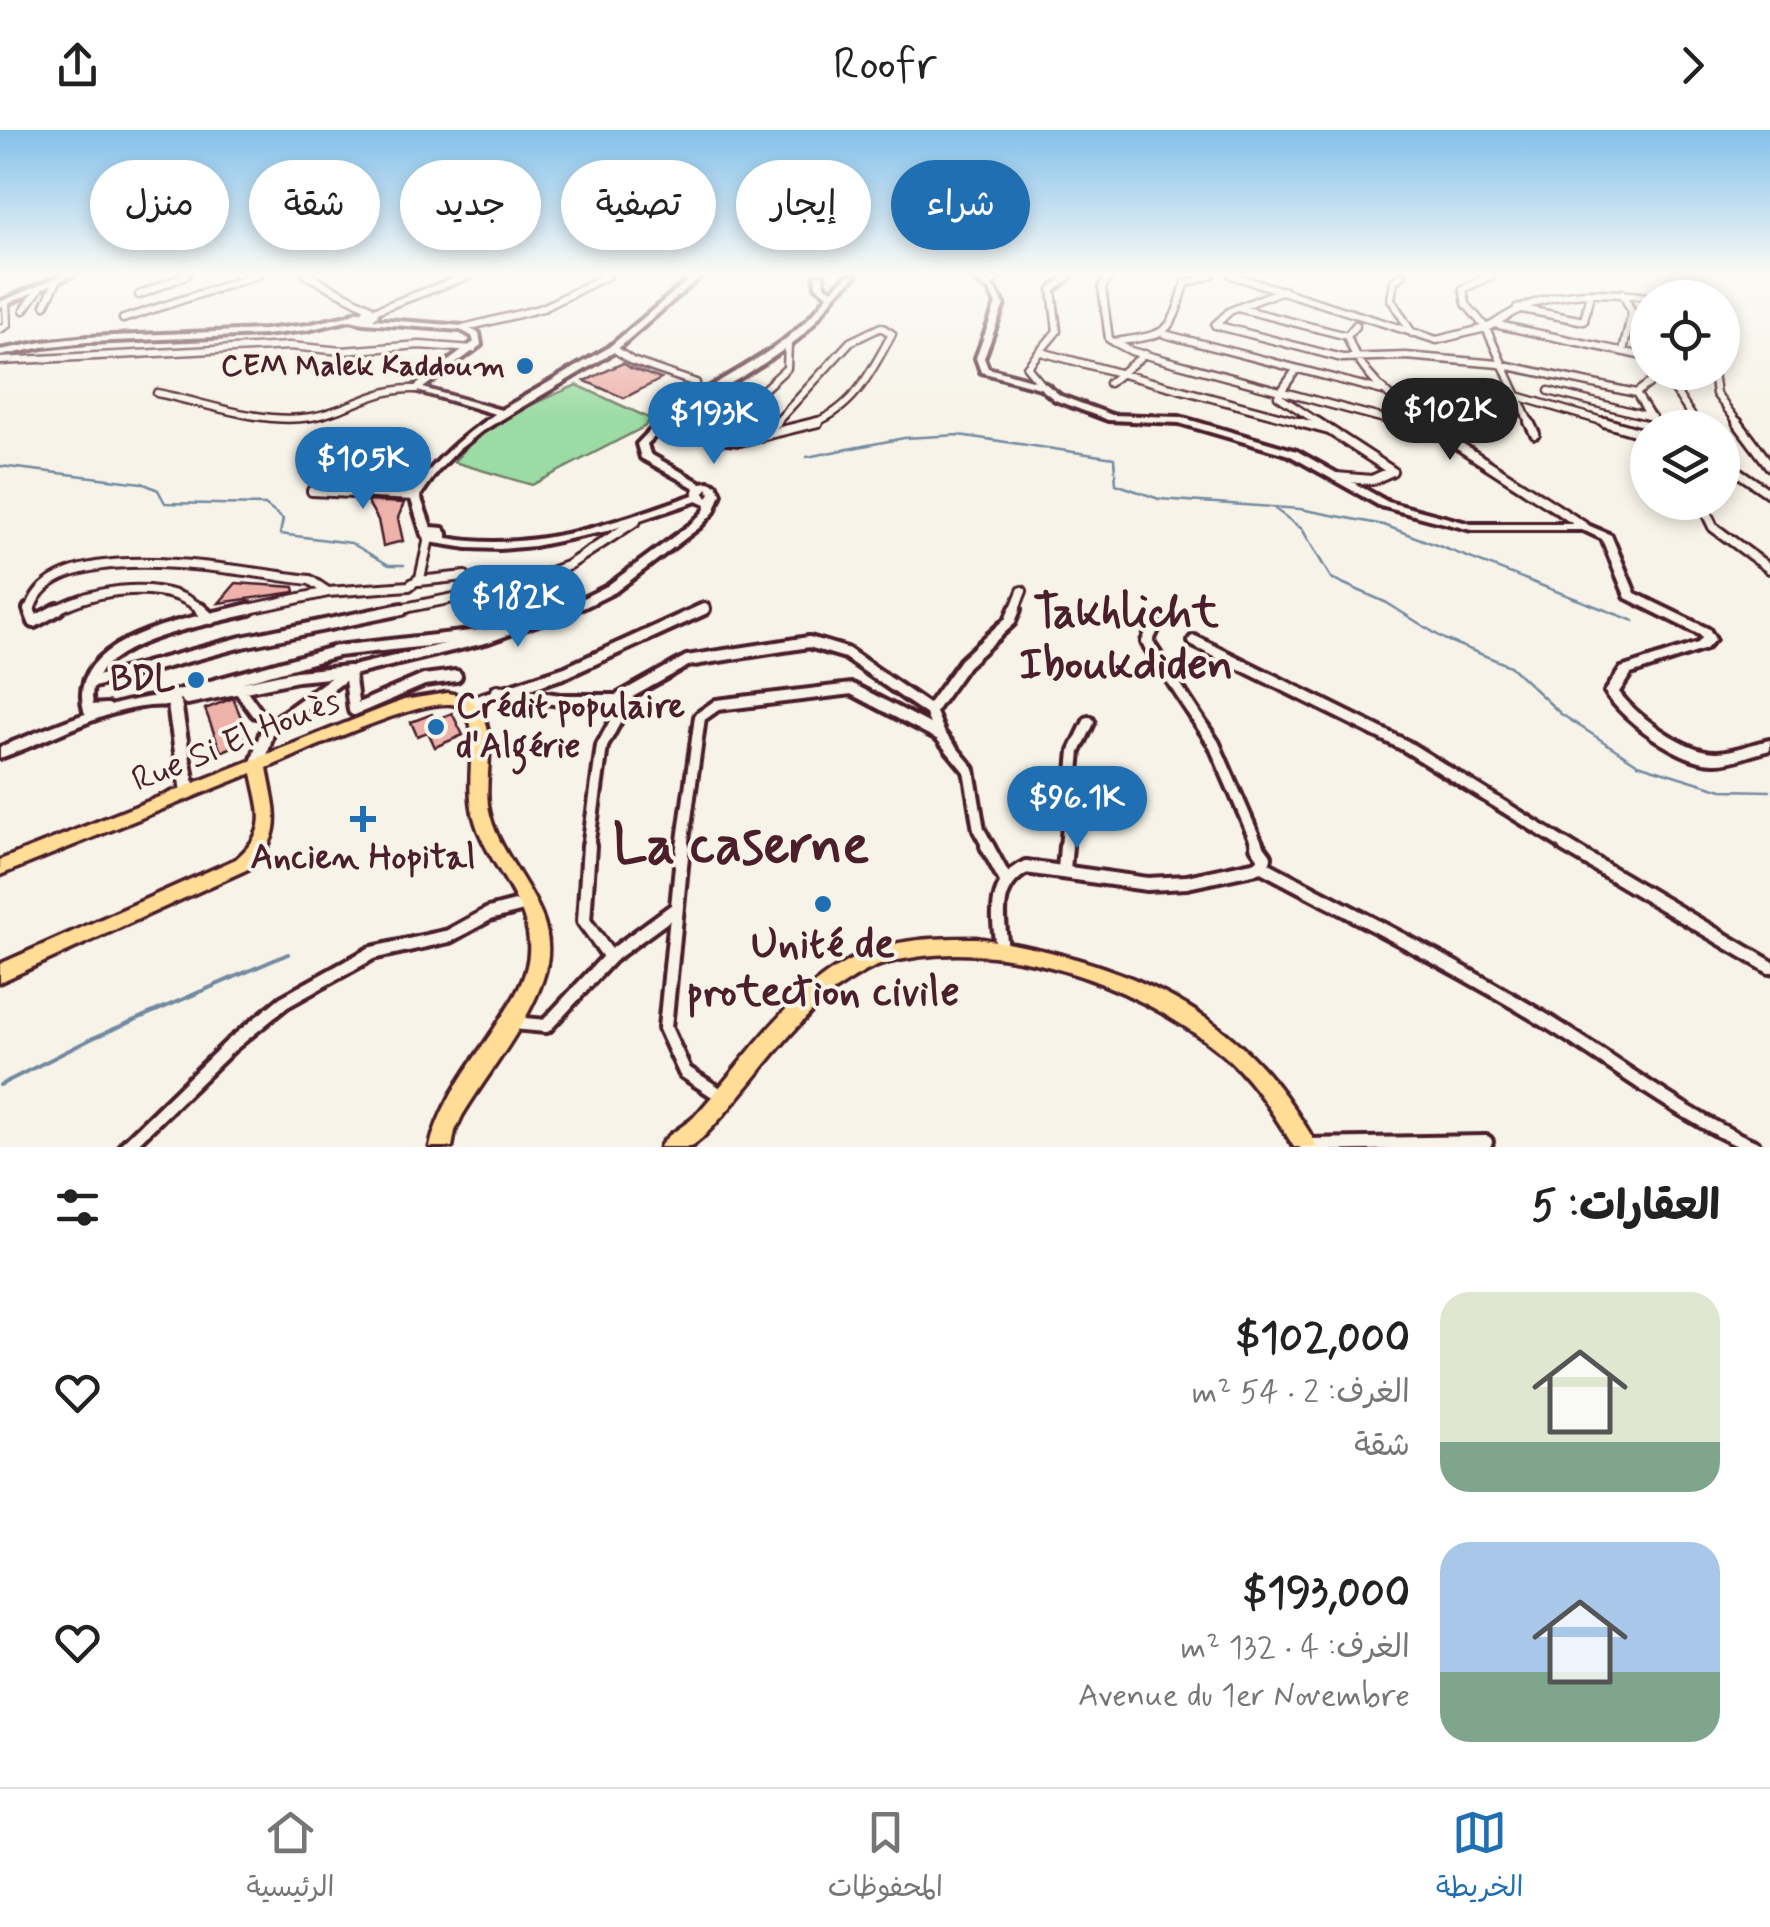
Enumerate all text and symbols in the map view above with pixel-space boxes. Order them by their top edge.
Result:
text: Roofr [833,36,937,95]
icon: share [50,38,105,93]
icon: forward [1665,38,1720,93]
chip: منزل [90,160,229,250]
chip: شقة [249,160,380,250]
chip: جديد [400,160,541,250]
chip: تصفية [561,160,716,250]
chip: إيجار [736,160,871,250]
chip: شراء [891,160,1030,250]
map controls [1630,280,1740,520]
button: locate [1630,280,1740,390]
place label: CEM Malek Kaddoum [221,347,505,386]
marker: CEM Malek Kaddoum [514,355,536,377]
pin: $102K [1380,378,1520,463]
pin: $193K [644,382,784,467]
text: $102K [1403,389,1497,431]
text: $193K [670,393,758,435]
button: layers [1630,410,1740,520]
pin: $105K [293,427,433,512]
text: $105K [317,438,409,480]
pin: $182K [448,565,588,650]
text: $182K [472,576,564,618]
district label: Takhlicht Iboukdiden [1019,584,1233,695]
place label: BDL [110,657,176,703]
marker: BDL [185,669,207,691]
street label: Rue Si El Houès [125,678,347,804]
place label: Crédit populaire d'Algérie [456,684,685,775]
marker: Crédit populaire d'Algérie [425,716,447,738]
pin: $96.1K [996,766,1158,851]
text: $96.1K [1029,777,1125,819]
marker: Ancien Hopital [350,806,376,832]
district label: La caserne [613,811,869,883]
place label: Ancien Hopital [251,835,475,881]
marker: Unité de protection civile [812,893,834,915]
place label: Unité de protection civile [686,918,960,1021]
icon: filters [50,1180,105,1235]
text: العقارات: 5 [1532,1180,1720,1235]
text: $102,000 [1236,1312,1410,1367]
icon: home [1520,1332,1640,1452]
icon: heart [50,1365,105,1420]
text: الغرف: 2 · 54 m² [1192,1372,1410,1414]
text: شقة [1354,1425,1410,1467]
text: $193,000 [1243,1567,1410,1622]
icon: home [1520,1582,1640,1702]
icon: heart [50,1615,105,1670]
text: الغرف: 4 · 132 m² [1181,1627,1410,1669]
text: Avenue du 1er Novembre [1078,1675,1410,1717]
tab: الرئيسية [247,1805,335,1911]
tab: المحفوظات [828,1805,943,1911]
tab: الخريطة [1436,1805,1523,1911]

